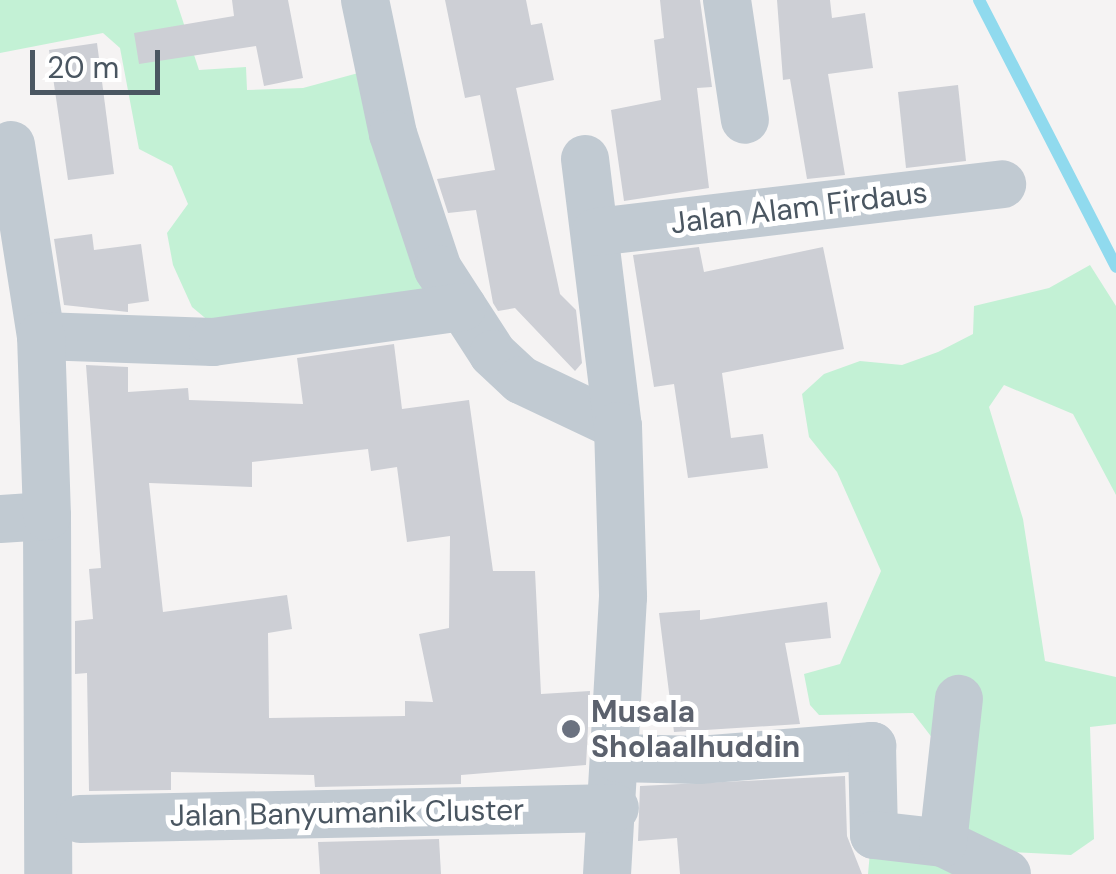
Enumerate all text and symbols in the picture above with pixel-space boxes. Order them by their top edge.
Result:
scale bar [35,30,165,92]
text: 20 m [47,48,119,87]
street label: Jalan Alam Firdaus [669,174,929,242]
place label: Musala Sholaalhuddin [591,694,800,764]
marker: Musala Sholaalhuddin [560,718,582,740]
street label: Jalan Banyumanik Cluster [169,792,525,834]

